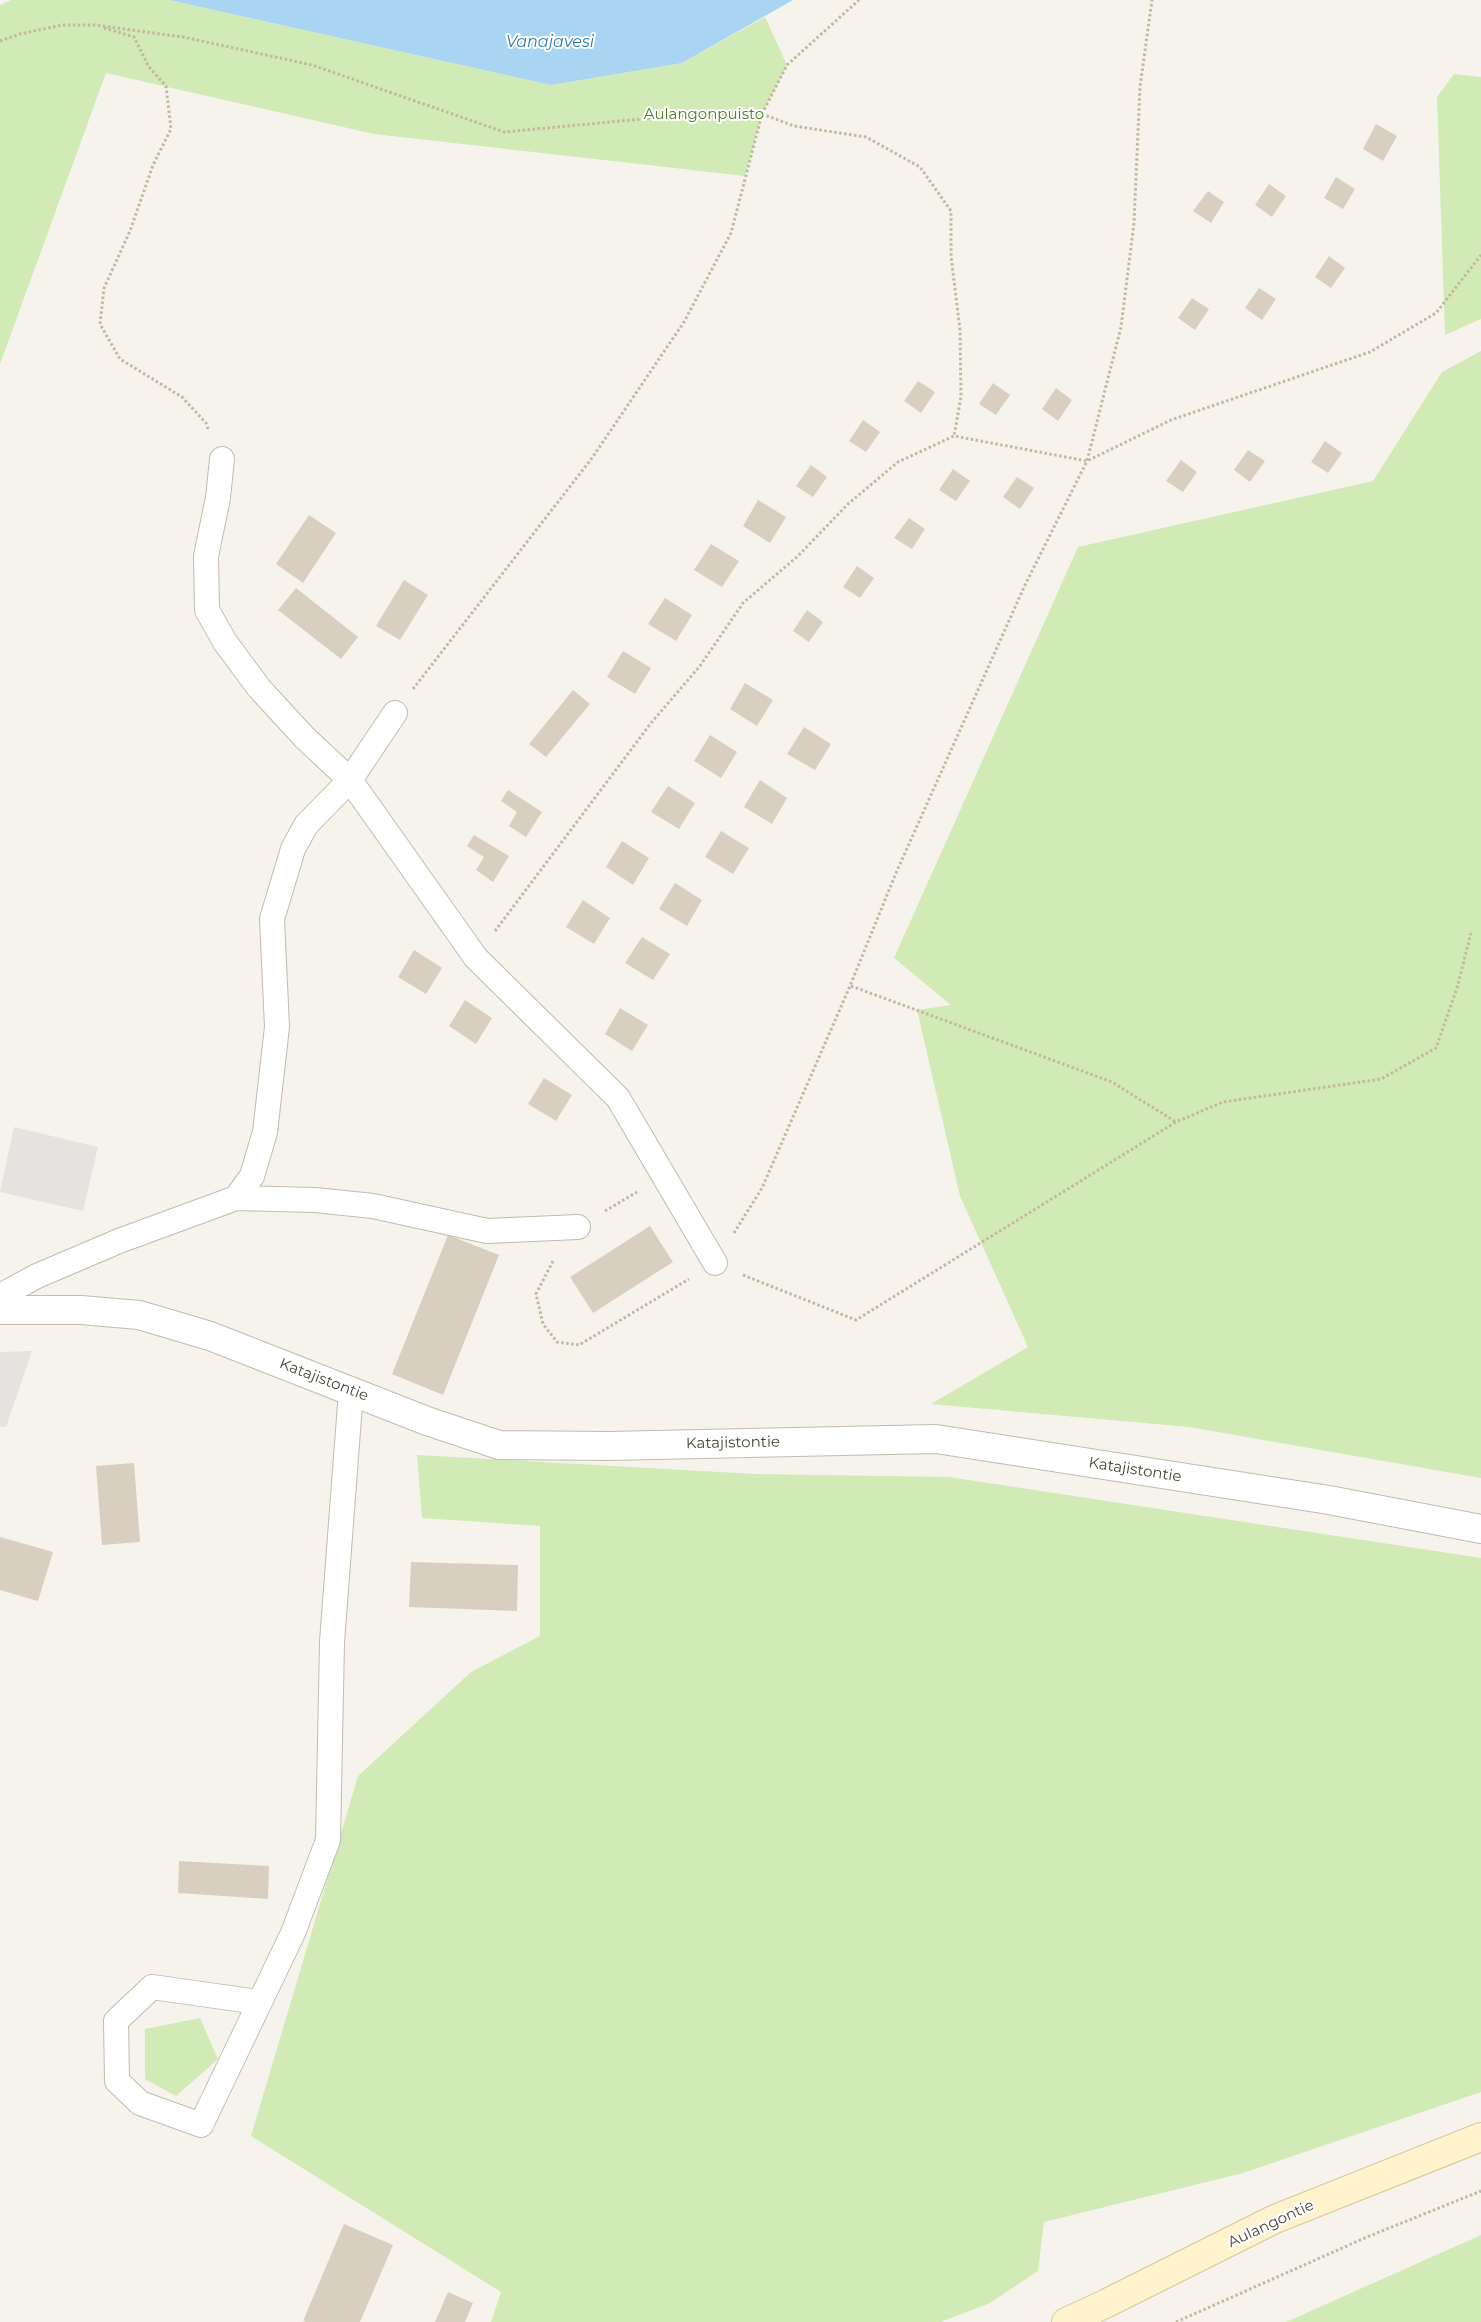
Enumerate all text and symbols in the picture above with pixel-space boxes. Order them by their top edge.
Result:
water label: Vanajavesi [506,32,594,52]
park label: Aulangonpuisto [644,106,764,124]
street label: Katajistontie [277,1355,371,1405]
street label: Katajistontie [686,1433,780,1453]
street label: Katajistontie [1087,1454,1183,1486]
street label: Aulangontie [1225,2196,1317,2252]

